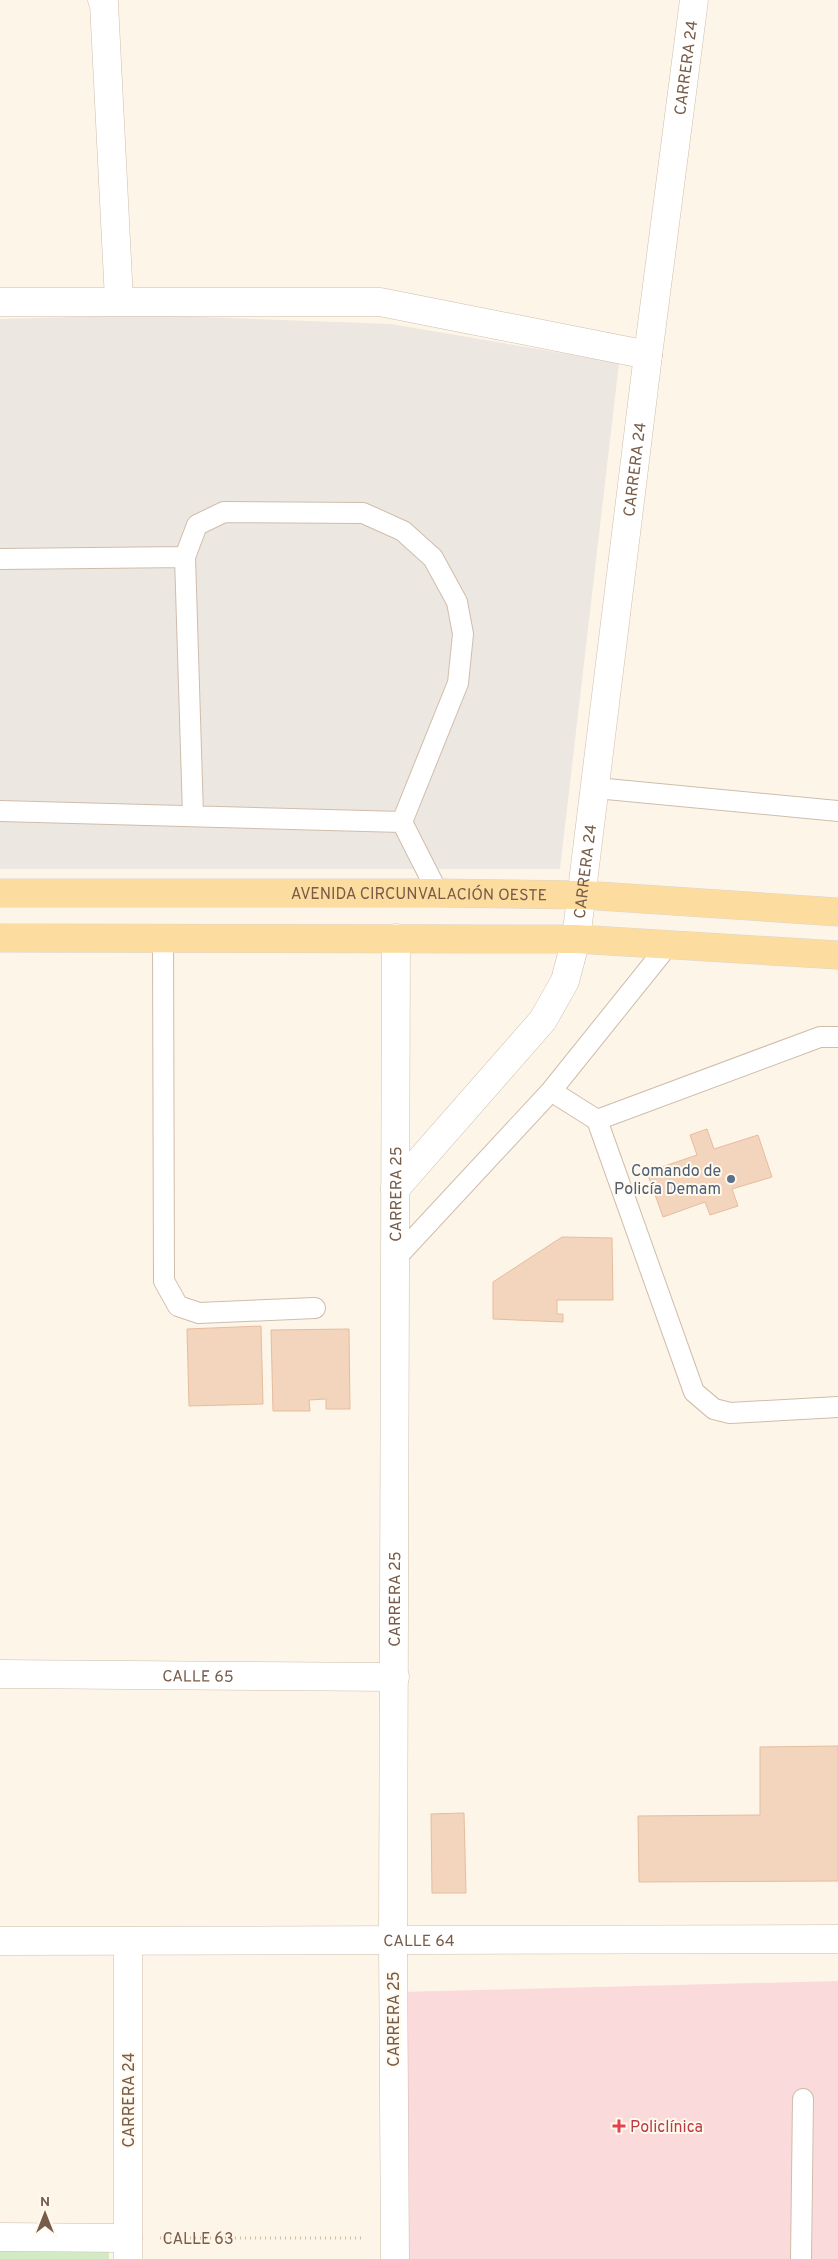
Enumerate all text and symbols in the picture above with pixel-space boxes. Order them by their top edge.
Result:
street label: CARRERA 24 [671,19,703,116]
street label: CARRERA 24 [620,421,652,518]
street label: CARRERA 24 [571,823,602,920]
street label: AVENIDA CIRCUNVALACIÓN OESTE [291,883,547,907]
street label: CARRERA 25 [387,1146,407,1242]
place label: Comando de Policía Demam [614,1162,721,1200]
marker: Comando de Policía Demam [725,1173,737,1185]
street label: CARRERA 25 [386,1551,406,1647]
street label: CALLE 65 [162,1667,234,1688]
street label: CALLE 64 [383,1932,455,1952]
street label: CARRERA 25 [385,1971,405,2067]
street label: CARRERA 24 [120,2052,140,2148]
place label: Policlínica [630,2118,703,2138]
marker: Policlínica [612,2119,626,2133]
north arrow [20,2189,70,2239]
text: N [40,2194,50,2211]
street label: CALLE 63 [162,2230,234,2250]

